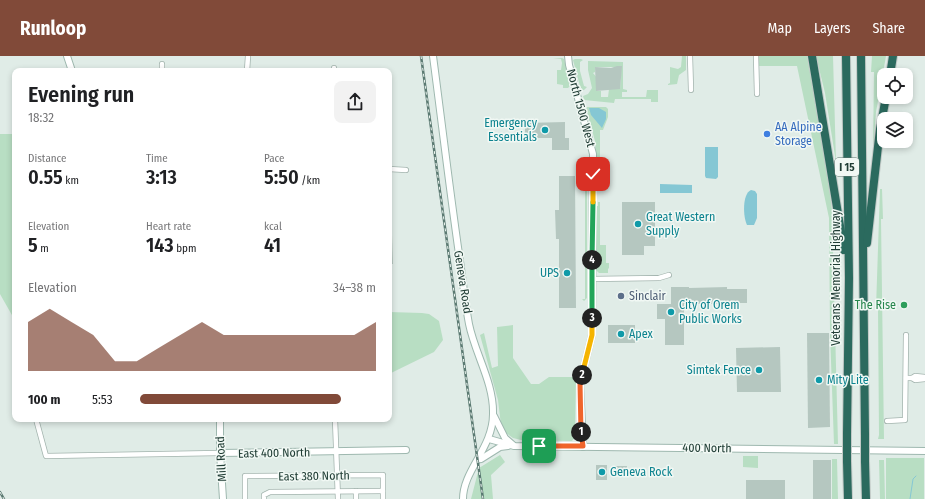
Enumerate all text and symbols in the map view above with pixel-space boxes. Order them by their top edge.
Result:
text: Runloop [20,17,86,40]
text: Map [768,20,792,37]
text: Layers [814,20,850,37]
text: Share [872,20,905,37]
street label: North 1500 West [564,67,598,149]
map controls [877,68,913,148]
button: locate [877,68,913,104]
text: Evening run [28,81,134,108]
button: share [334,81,376,123]
text: 18:32 [28,110,54,125]
button: layers [877,112,913,148]
place label: Emergency Essentials [484,116,538,144]
place label: AA Alpine Storage [775,120,822,148]
marker: Emergency Essentials [540,125,550,135]
marker: AA Alpine Storage [762,129,772,139]
text: Distance [28,152,67,165]
text: Time [146,152,168,165]
text: Pace [264,152,285,165]
pin [576,157,610,191]
road number: I 15 [835,158,859,176]
icon: check [582,163,604,185]
text: 0.55 [28,165,63,189]
text: 3:13 [146,165,177,189]
text: 5:50 [264,165,299,189]
text: km [63,174,79,187]
text: /km [299,174,320,187]
place label: Great Western Supply [646,210,715,238]
street label: Veterans Memorial Highway [829,210,843,346]
marker: Great Western Supply [633,219,643,229]
text: Elevation [28,220,69,233]
text: Heart rate [146,220,191,233]
text: kcal [264,220,282,233]
text: 5 [28,233,38,257]
text: 143 [146,233,174,257]
text: 41 [264,233,281,257]
text: m [38,242,49,255]
text: bpm [174,242,196,255]
street label: Geneva Road [451,249,475,315]
pin: 4 [582,250,602,270]
text: 4 [589,253,595,266]
place label: UPS [540,266,559,280]
marker: UPS [562,268,572,278]
text: Elevation [28,280,77,295]
text: 34–38 m [333,280,376,295]
place label: Sinclair [629,289,666,303]
marker: Sinclair [616,291,626,301]
place label: City of Orem Public Works [679,298,742,326]
place label: The Rise [855,298,896,312]
marker: The Rise [899,300,909,310]
marker: City of Orem Public Works [666,307,676,317]
pin: 3 [582,308,602,328]
text: 3 [589,311,595,324]
place label: Apex [629,327,654,341]
marker: Apex [616,329,626,339]
place label: Simtek Fence [687,363,751,377]
pin: 2 [572,365,592,385]
marker: Simtek Fence [754,365,764,375]
text: 2 [579,368,585,381]
place label: Mity Lite [827,373,869,387]
marker: Mity Lite [814,375,824,385]
text: 100 m [28,392,60,407]
text: 5:53 [92,392,113,407]
pin: 1 [571,422,591,442]
text: 1 [579,425,583,438]
pin [522,429,556,463]
icon: arrive [528,435,550,457]
street label: Mill Road [213,436,229,482]
street label: 400 North [682,441,732,455]
street label: East 400 North [238,445,310,461]
place label: Geneva Rock [610,465,673,479]
marker: Geneva Rock [597,467,607,477]
street label: East 380 North [278,468,350,484]

